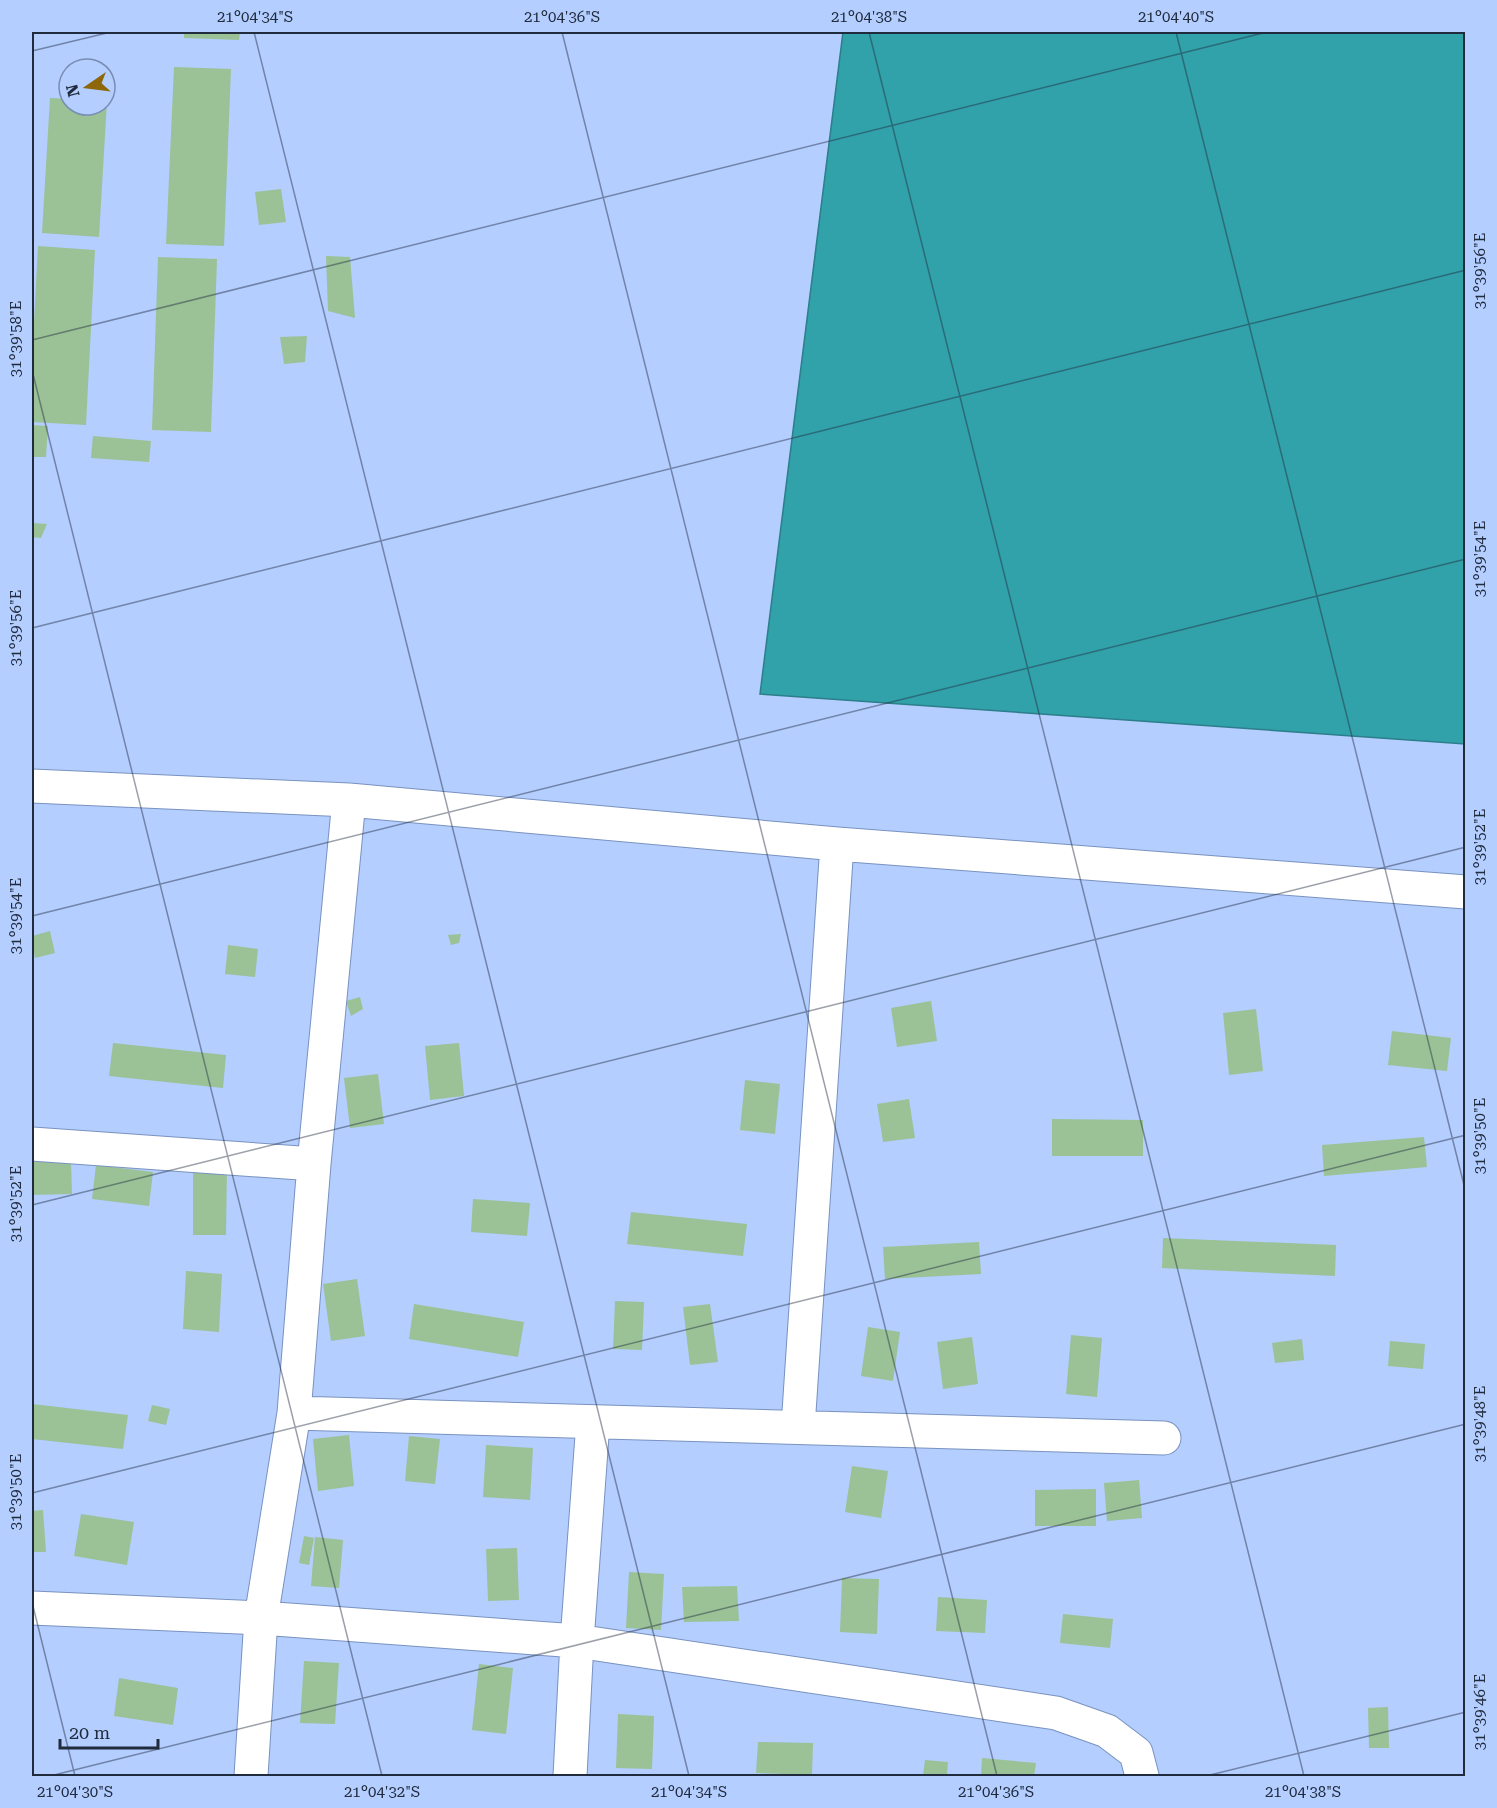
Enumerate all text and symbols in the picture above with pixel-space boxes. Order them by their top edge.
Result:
text: 21°04'34"S [217,8,293,26]
text: 21°04'36"S [524,8,600,26]
text: 21°04'38"S [831,8,907,26]
text: 21°04'40"S [1138,8,1214,26]
north arrow [57,57,117,117]
text: N [62,82,84,99]
text: 31°39'56"E [1471,233,1489,309]
text: 31°39'58"E [7,301,25,377]
text: 31°39'54"E [1471,521,1489,597]
text: 31°39'56"E [7,590,25,666]
text: 31°39'52"E [1471,809,1489,885]
text: 31°39'54"E [7,878,25,954]
text: 31°39'50"E [1471,1098,1489,1174]
text: 31°39'52"E [7,1166,25,1242]
text: 31°39'48"E [1471,1386,1489,1462]
text: 31°39'50"E [7,1454,25,1530]
text: 31°39'46"E [1471,1674,1489,1750]
scale bar [60,1712,158,1750]
text: 20 m [69,1722,110,1743]
text: 21°04'30"S [37,1783,113,1801]
text: 21°04'32"S [344,1783,420,1801]
text: 21°04'34"S [651,1783,727,1801]
text: 21°04'36"S [958,1783,1034,1801]
text: 21°04'38"S [1265,1783,1341,1801]

